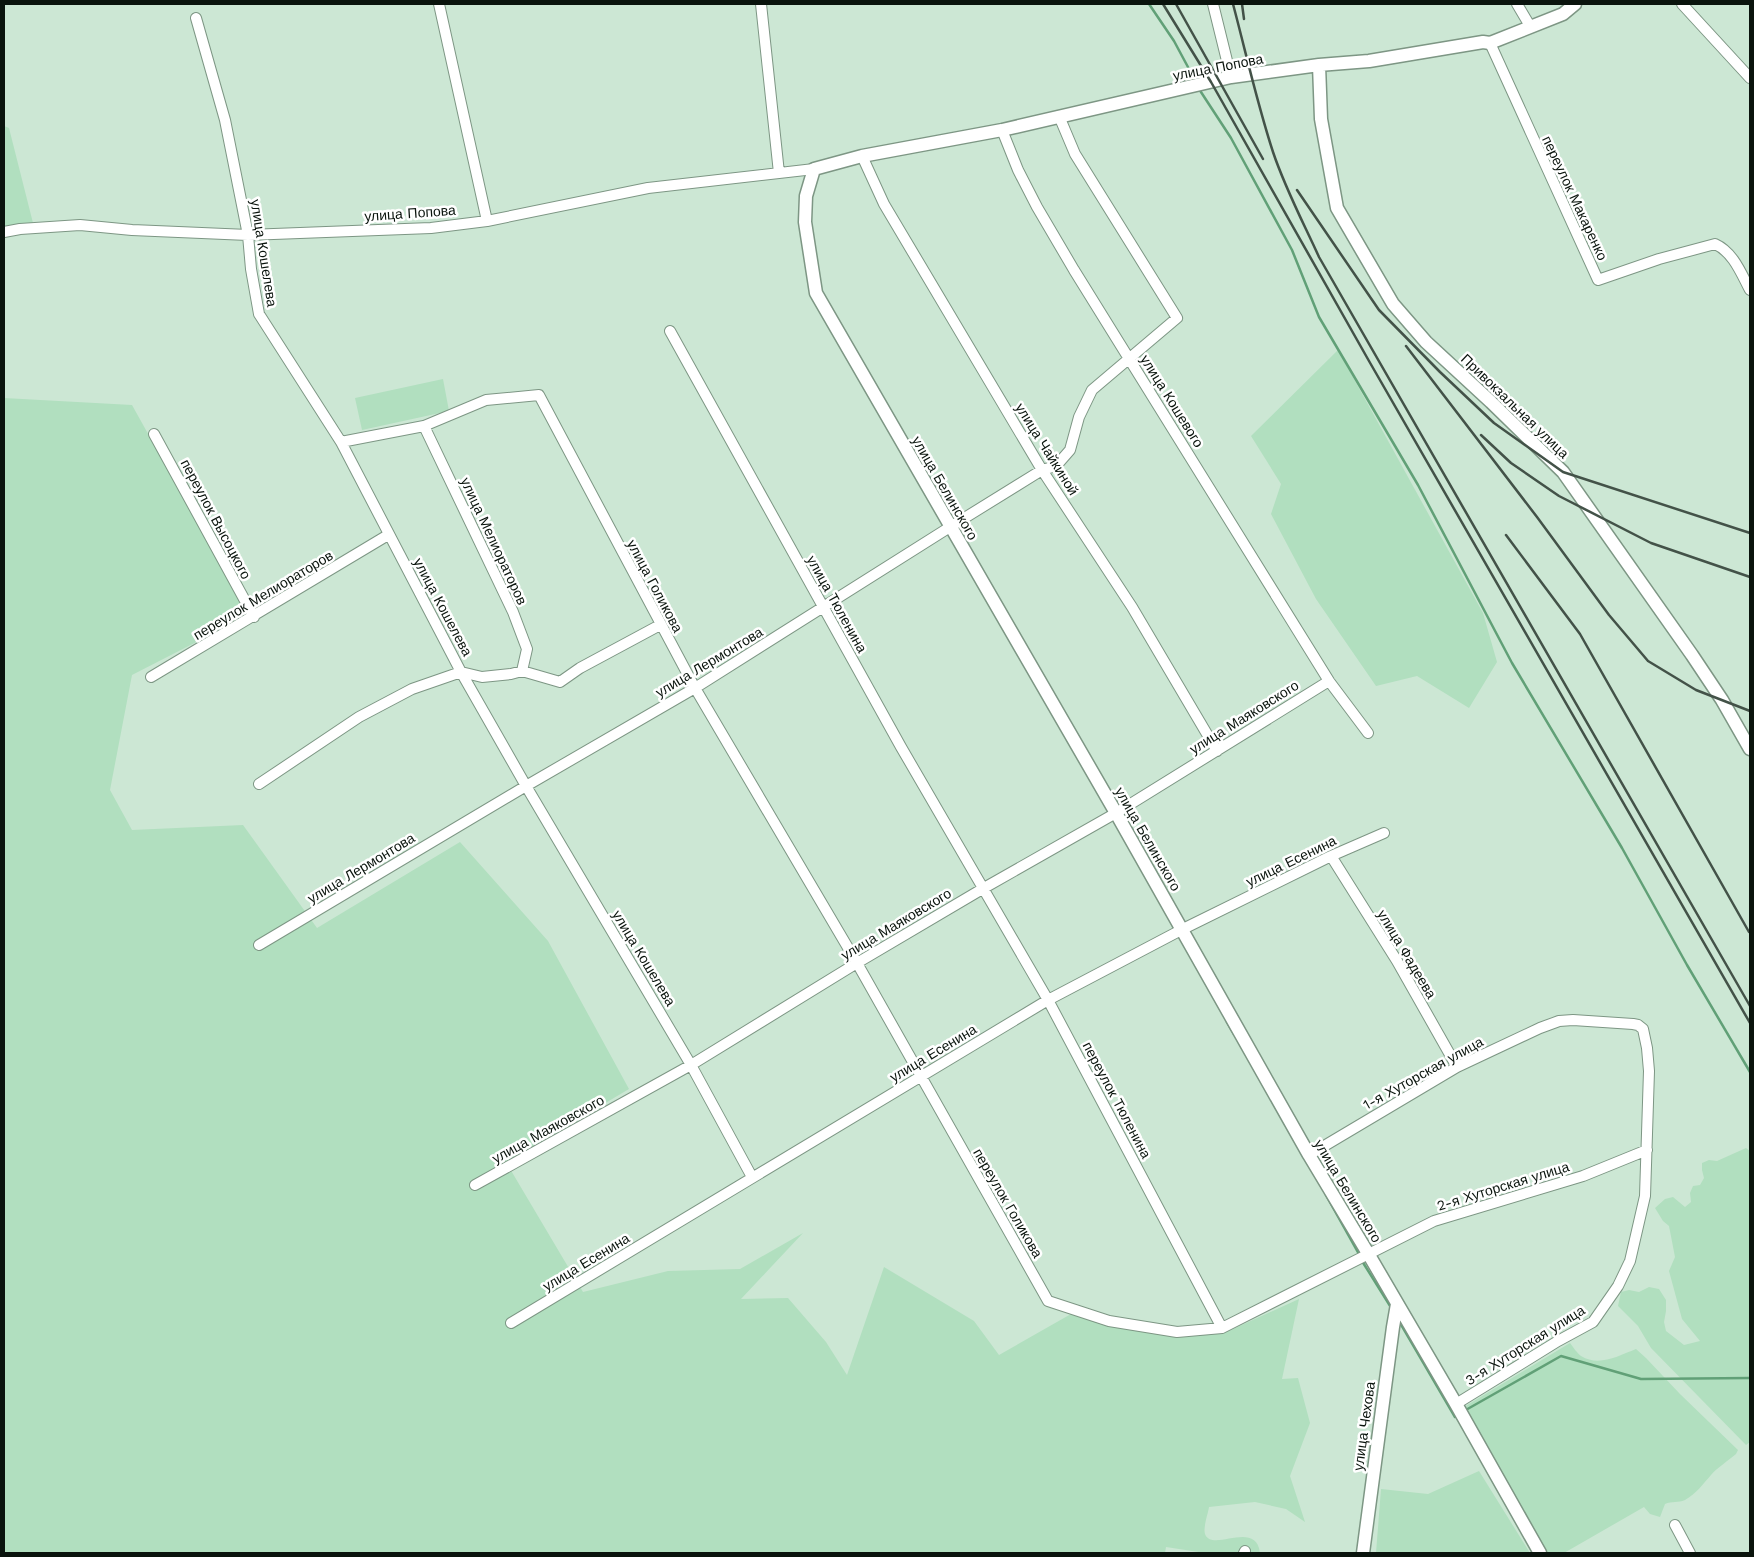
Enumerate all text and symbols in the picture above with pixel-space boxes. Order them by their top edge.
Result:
street label: улица Попова [1172,50,1265,84]
street label: переулок Макаренко [1539,133,1611,263]
street label: улица Кошелева [248,198,280,308]
street label: улица Попова [364,202,456,224]
street label: Привокзальная улица [1458,351,1572,462]
street label: улица Кошевого [1137,352,1207,450]
street label: улица Чайкиной [1012,400,1082,498]
street label: улица Белинского [909,433,981,543]
street label: переулок Высоцкого [178,456,254,582]
street label: улица Мелиораторов [457,475,531,607]
street label: улица Голикова [624,537,686,635]
street label: переулок Мелиораторов [190,547,336,643]
street label: улица Тюленина [804,553,870,655]
street label: улица Кошелева [410,555,476,659]
street label: улица Лермонтова [652,624,766,700]
street label: улица Маяковского [1187,677,1302,757]
street label: улица Белинского [1112,784,1184,894]
street label: улица Лермонтова [304,830,418,906]
street label: улица Есенина [1243,832,1339,890]
street label: улица Маяковского [838,885,954,963]
street label: улица Кошелева [609,907,679,1009]
street label: улица Фадеева [1374,907,1440,1001]
street label: улица Есенина [887,1021,979,1085]
street label: 1-я Хуторская улица [1360,1033,1486,1113]
street label: переулок Тюленина [1080,1039,1155,1161]
street label: улица Маяковского [489,1091,607,1166]
street label: улица Белинского [1311,1137,1385,1246]
street label: переулок Голикова [970,1145,1046,1261]
street label: 2-я Хуторская улица [1435,1158,1571,1214]
street label: улица Есенина [540,1230,632,1294]
street label: 3-я Хуторская улица [1462,1302,1588,1388]
street label: улица Чехова [1350,1380,1378,1472]

